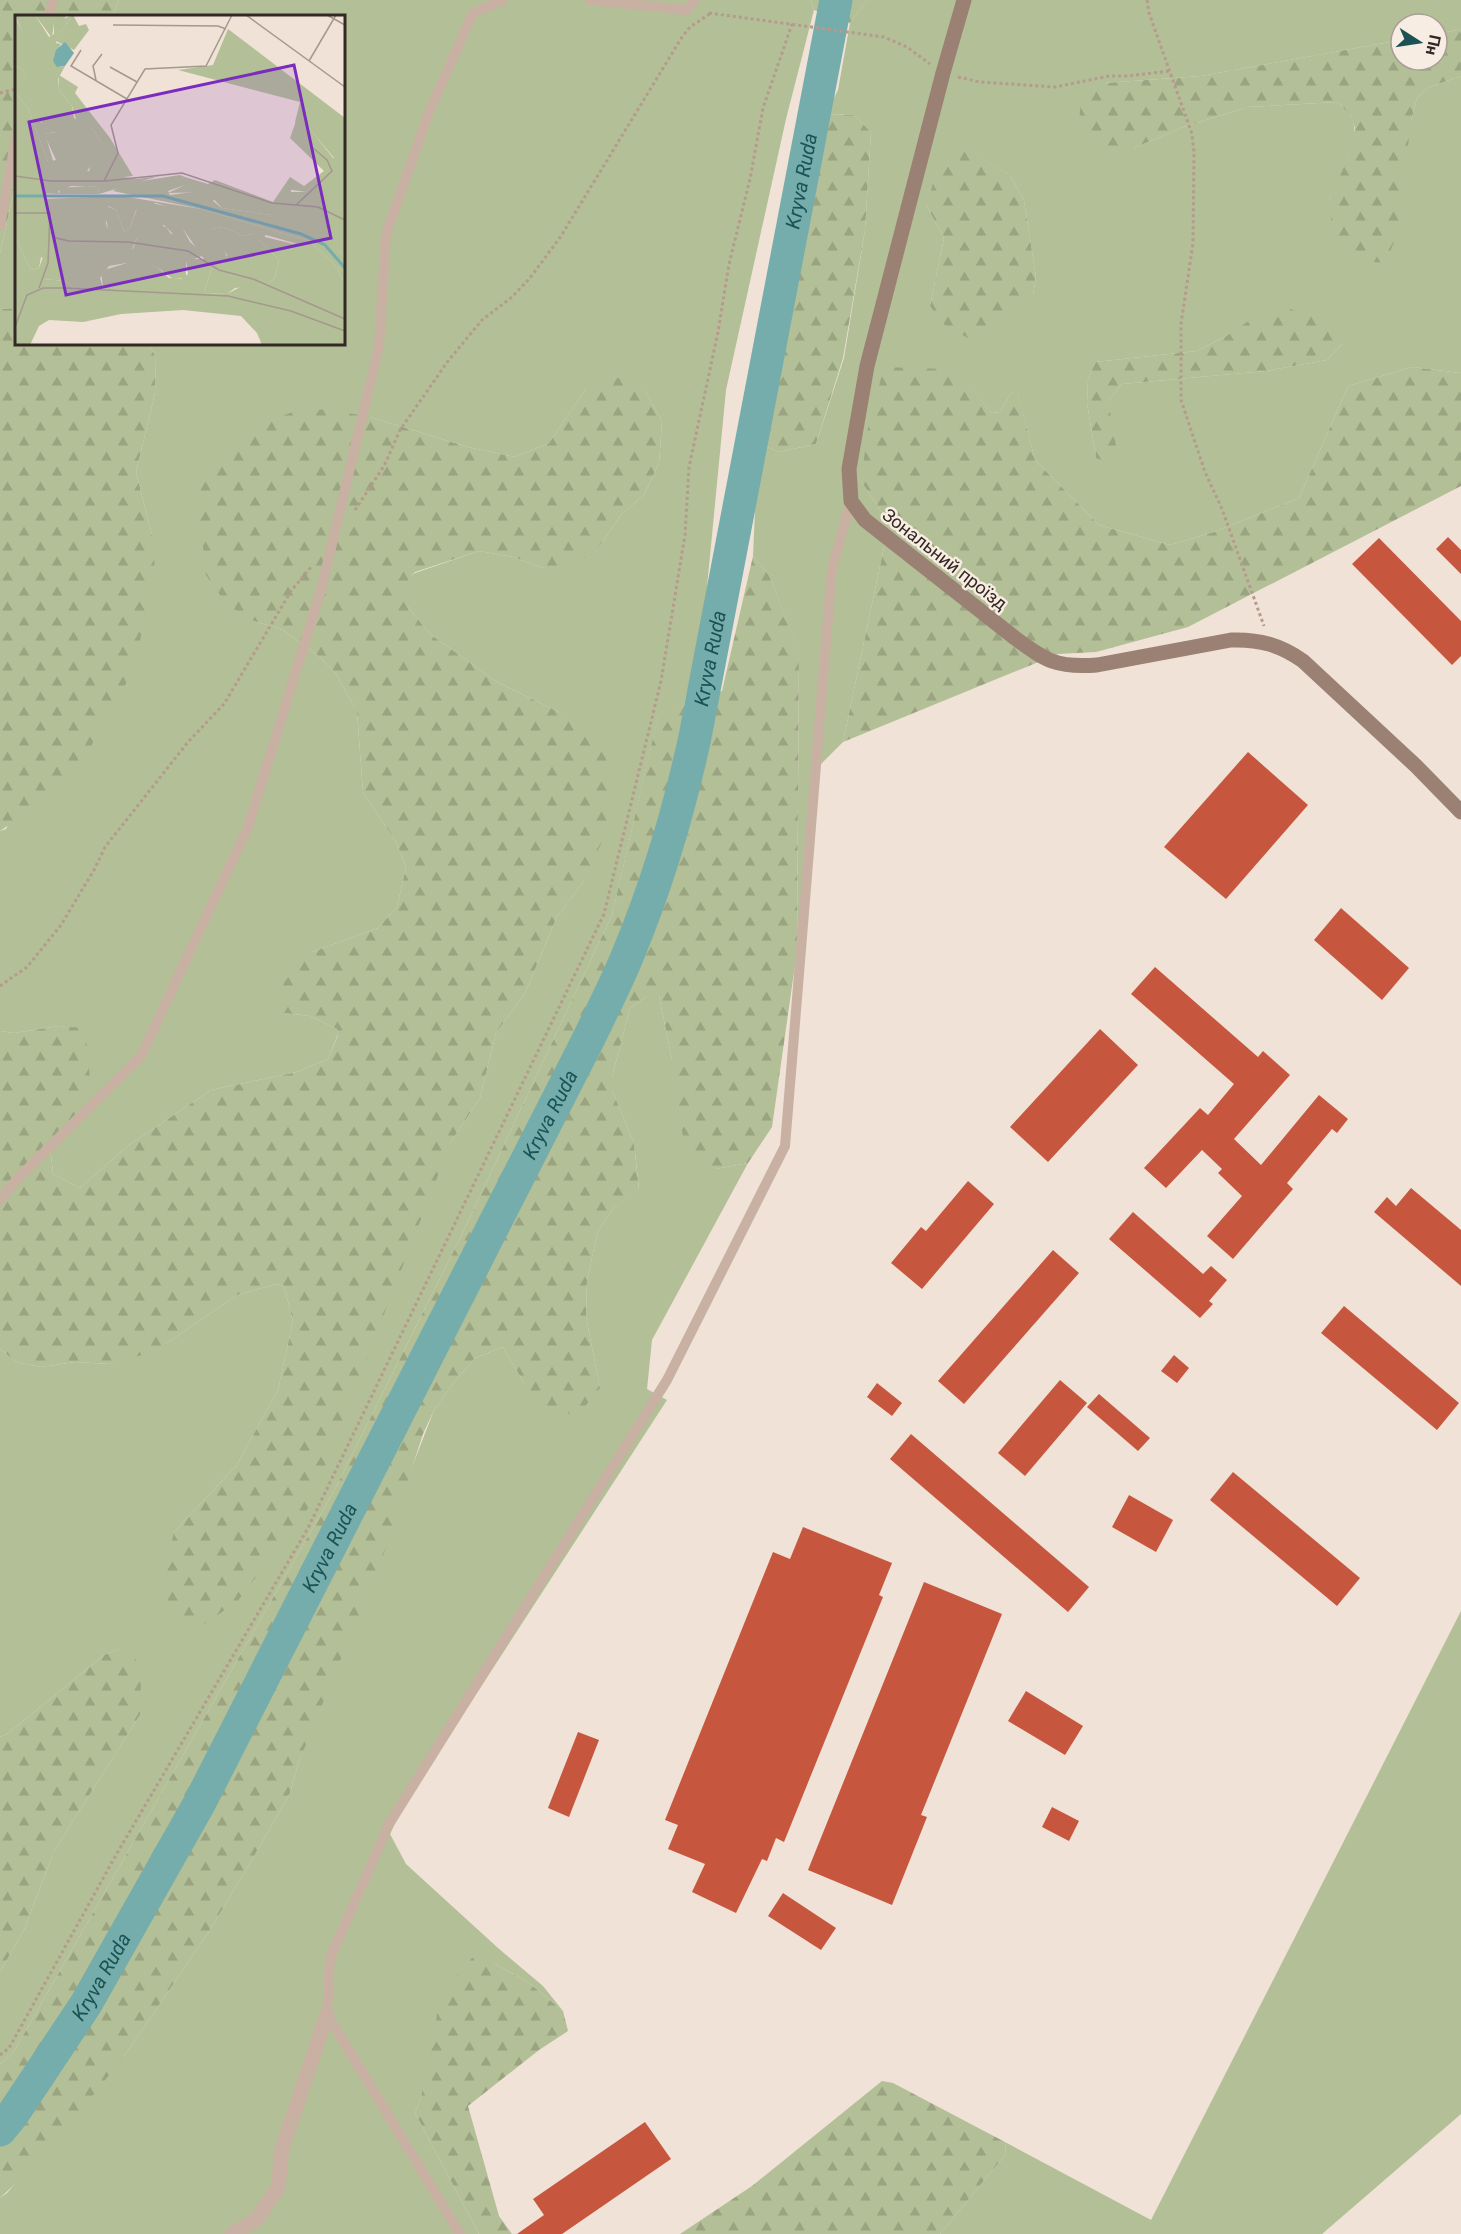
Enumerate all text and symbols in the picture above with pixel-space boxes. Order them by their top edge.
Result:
north arrow [1389,12,1449,72]
inset map [15,15,345,345]
text: Пн [1422,33,1445,57]
water label: Kryva Ruda [780,131,822,231]
street label: Зональний проїзд [879,504,1012,614]
water label: Kryva Ruda [689,609,731,708]
water label: Kryva Ruda [517,1066,583,1163]
water label: Kryva Ruda [297,1499,362,1596]
water label: Kryva Ruda [67,1929,136,2025]

